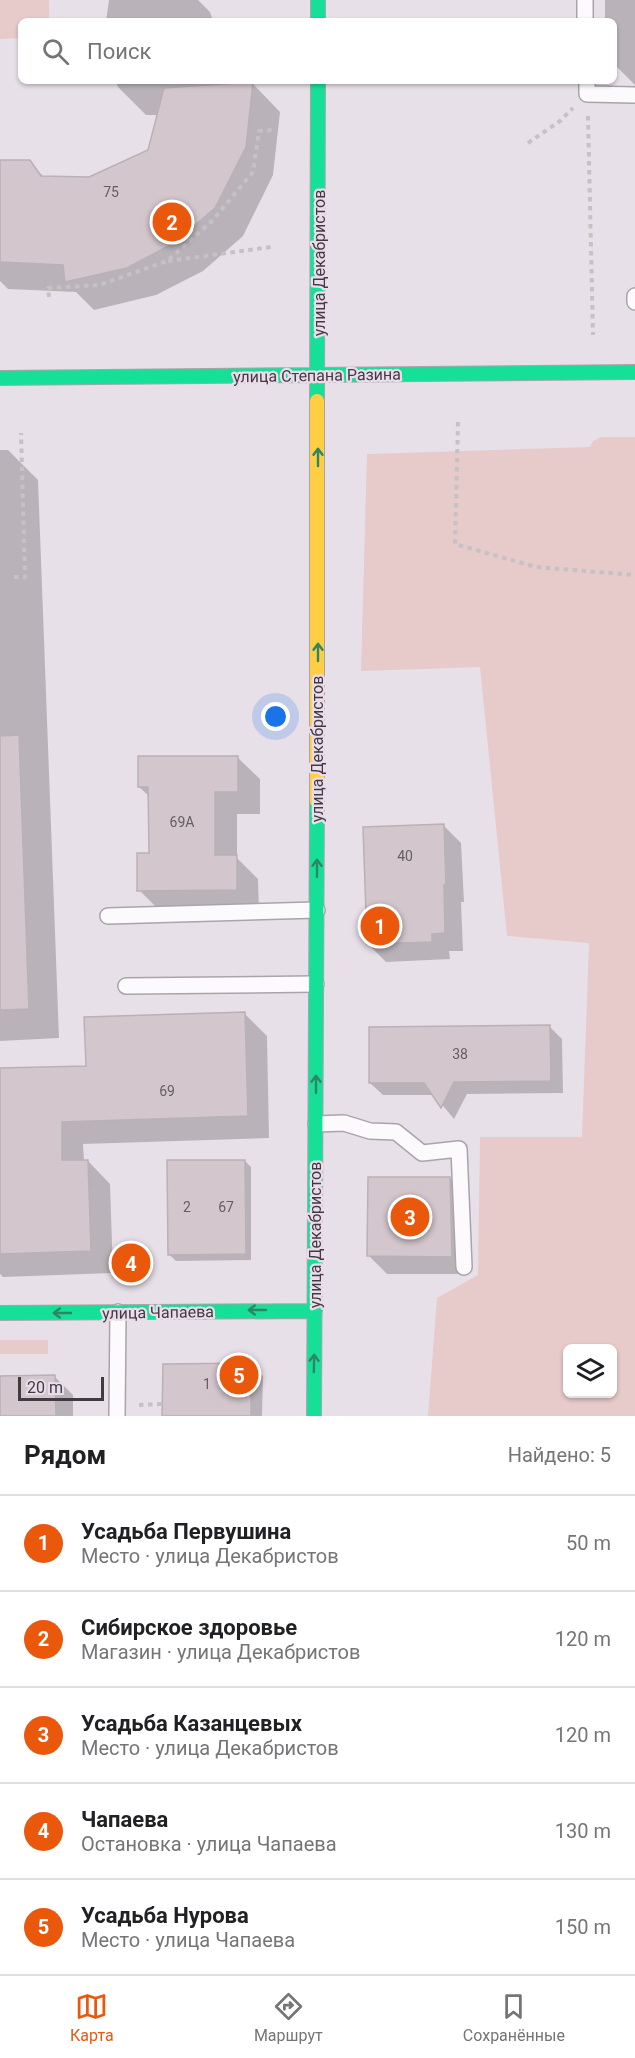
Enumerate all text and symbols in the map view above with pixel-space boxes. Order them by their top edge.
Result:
search box [18,18,617,84]
icon: search [39,35,72,68]
text: Поиск [87,39,151,64]
house number: 75 [103,184,119,200]
street label: улица Декабристов [310,190,329,336]
pin: 2 [152,200,192,244]
street label: улица Степана Разина [233,365,401,386]
one-way arrow [312,448,324,468]
one-way arrow [312,643,324,663]
street label: улица Декабристов [308,676,327,822]
your location [261,702,290,731]
house number: 69А [170,814,194,830]
house number: 40 [397,848,413,864]
one-way arrow [311,859,323,879]
pin: 1 [360,904,400,948]
house number: 38 [452,1046,468,1062]
one-way arrow [310,1075,322,1095]
house number: 69 [159,1083,175,1099]
street label: улица Декабристов [306,1162,325,1308]
pin: 3 [390,1194,430,1240]
house number: 2 [183,1199,191,1215]
house number: 67 [218,1199,234,1215]
pin: 4 [112,1240,150,1286]
street label: улица Чапаева [102,1302,214,1323]
one-way arrow [247,1304,267,1316]
one-way arrow [52,1307,72,1318]
map controls [563,1344,617,1398]
button: layers [563,1344,617,1398]
pin: 5 [220,1352,258,1398]
one-way arrow [308,1354,320,1374]
scale bar [18,1374,104,1402]
house number: 1 [203,1376,211,1392]
text: 20 m [27,1378,63,1397]
text: Рядом [24,1440,106,1470]
text: Найдено: 5 [508,1443,611,1467]
text: Усадьба Первушина [81,1519,291,1544]
text: 1 [38,1531,49,1555]
text: 50 m [566,1531,611,1555]
text: Место · улица Декабристов [81,1544,339,1568]
text: Сибирское здоровье [81,1615,297,1640]
text: 2 [38,1627,49,1651]
text: 120 m [555,1627,611,1651]
text: Магазин · улица Декабристов [81,1640,360,1664]
text: Усадьба Казанцевых [81,1711,302,1736]
text: 3 [38,1723,49,1747]
text: 120 m [555,1723,611,1747]
text: Место · улица Декабристов [81,1736,339,1760]
text: Чапаева [81,1807,168,1832]
text: 4 [38,1819,49,1843]
text: 130 m [555,1819,611,1843]
text: Остановка · улица Чапаева [81,1832,337,1856]
text: Усадьба Нурова [81,1903,249,1928]
text: 5 [38,1915,49,1939]
text: 150 m [555,1915,611,1939]
text: Место · улица Чапаева [81,1928,295,1952]
tab: Карта [70,1990,114,2045]
tab: Маршрут [254,1990,323,2045]
tab: Сохранённые [463,1990,565,2045]

